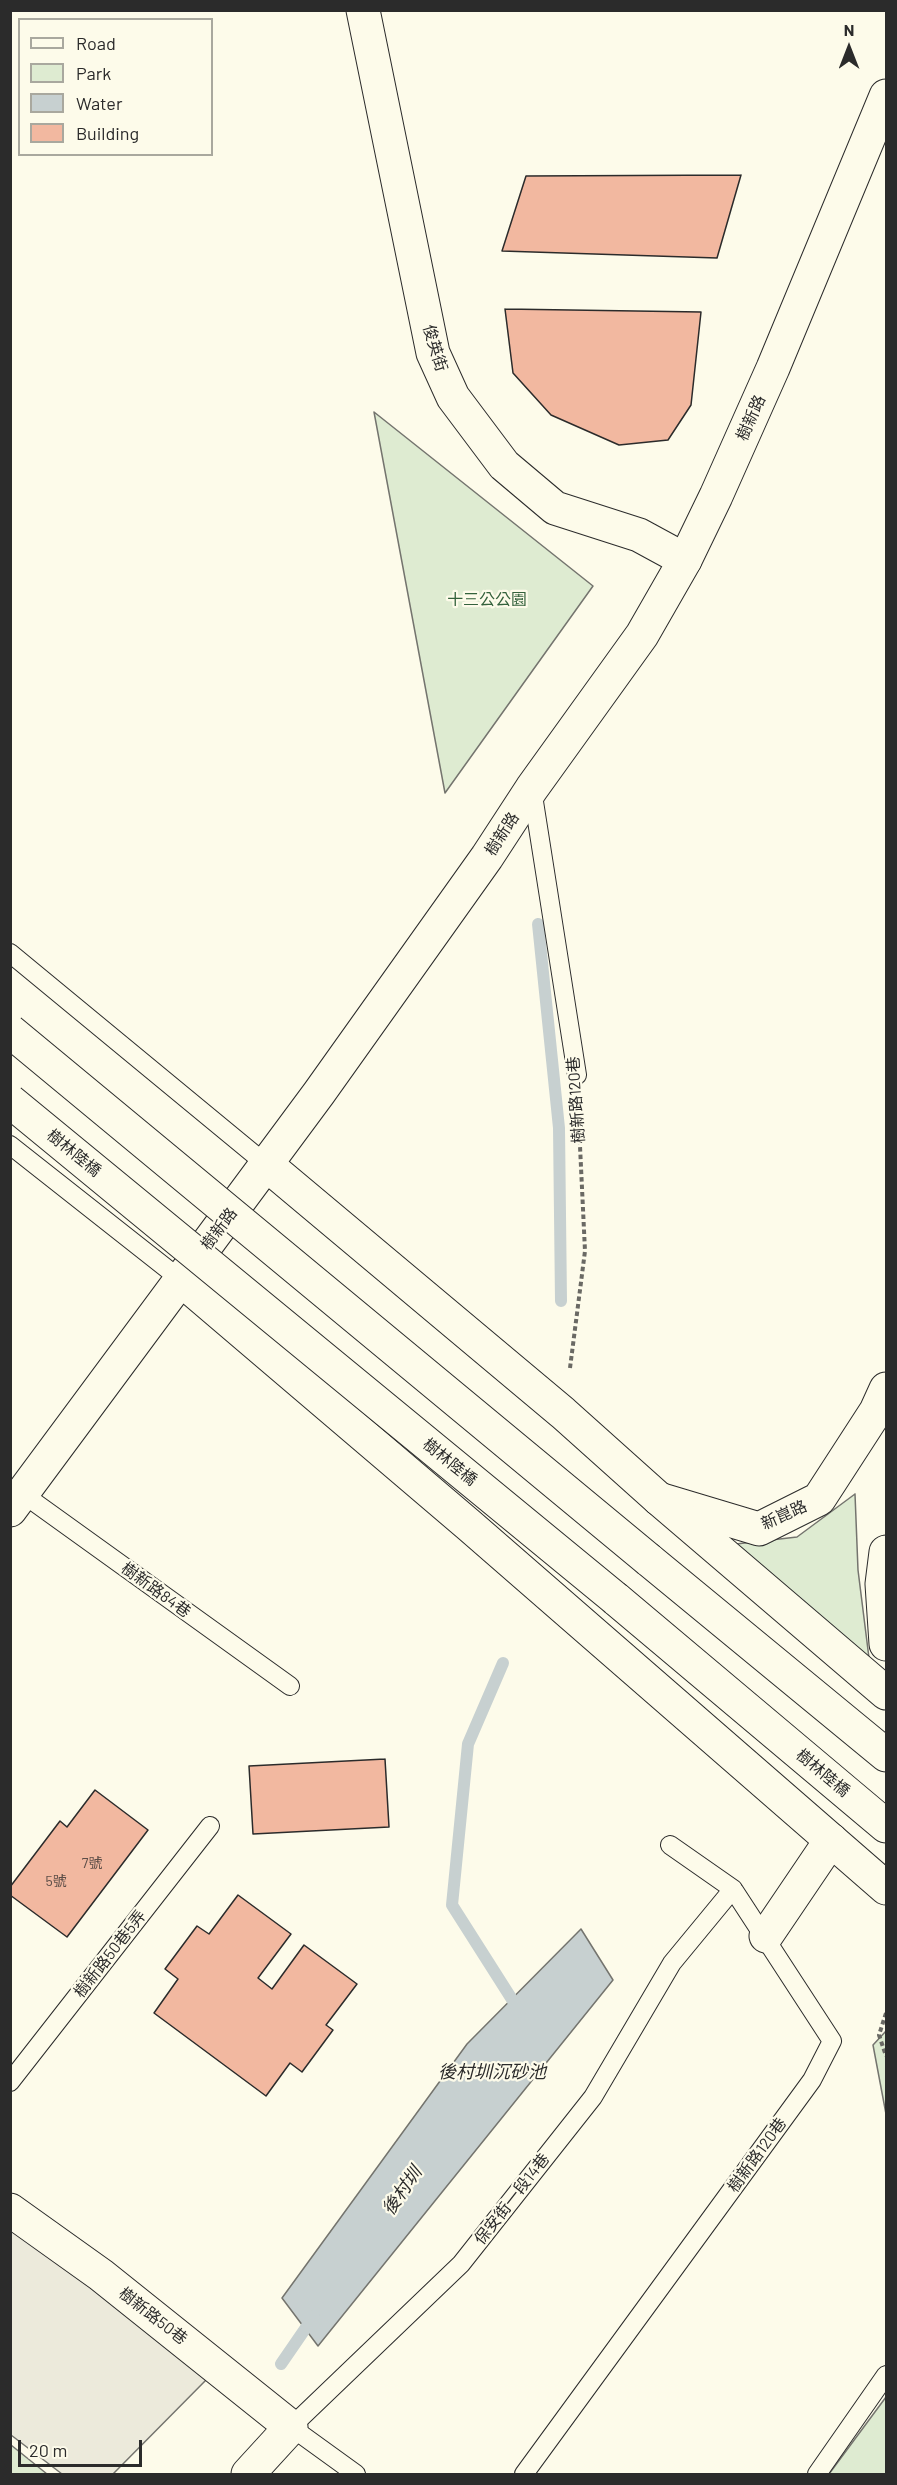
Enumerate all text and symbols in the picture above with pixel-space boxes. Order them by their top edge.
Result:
legend [18,18,213,156]
north arrow [819,18,879,78]
text: N [844,20,854,39]
text: Road [76,32,116,54]
text: Park [76,62,111,84]
text: Water [76,92,123,114]
text: Building [76,122,139,144]
street label: 俊英街 [419,322,451,374]
street label: 樹新路 [732,392,770,444]
park label: 十三公公園 [447,590,527,610]
street label: 樹新路 [481,809,523,859]
street label: 樹新路120巷 [563,1056,589,1144]
street label: 樹林陸橋 [43,1125,105,1181]
street label: 樹新路 [197,1204,241,1254]
street label: 樹林陸橋 [419,1434,481,1490]
street label: 新崑路 [758,1496,810,1534]
street label: 樹新路84巷 [118,1558,194,1622]
street label: 樹林陸橋 [792,1745,854,1801]
house number: 7號 [82,1855,102,1871]
house number: 5號 [45,1873,67,1889]
street label: 樹新路50巷5弄 [70,1907,150,2001]
water label: 後村圳沉砂池 [438,2061,546,2083]
street label: 樹新路120巷 [724,2114,790,2196]
street label: 保安街一段14巷 [470,2150,554,2248]
water label: 後村圳 [378,2163,426,2219]
street label: 樹新路50巷 [115,2283,191,2349]
scale bar [21,2428,146,2466]
text: 20 m [29,2439,67,2461]

